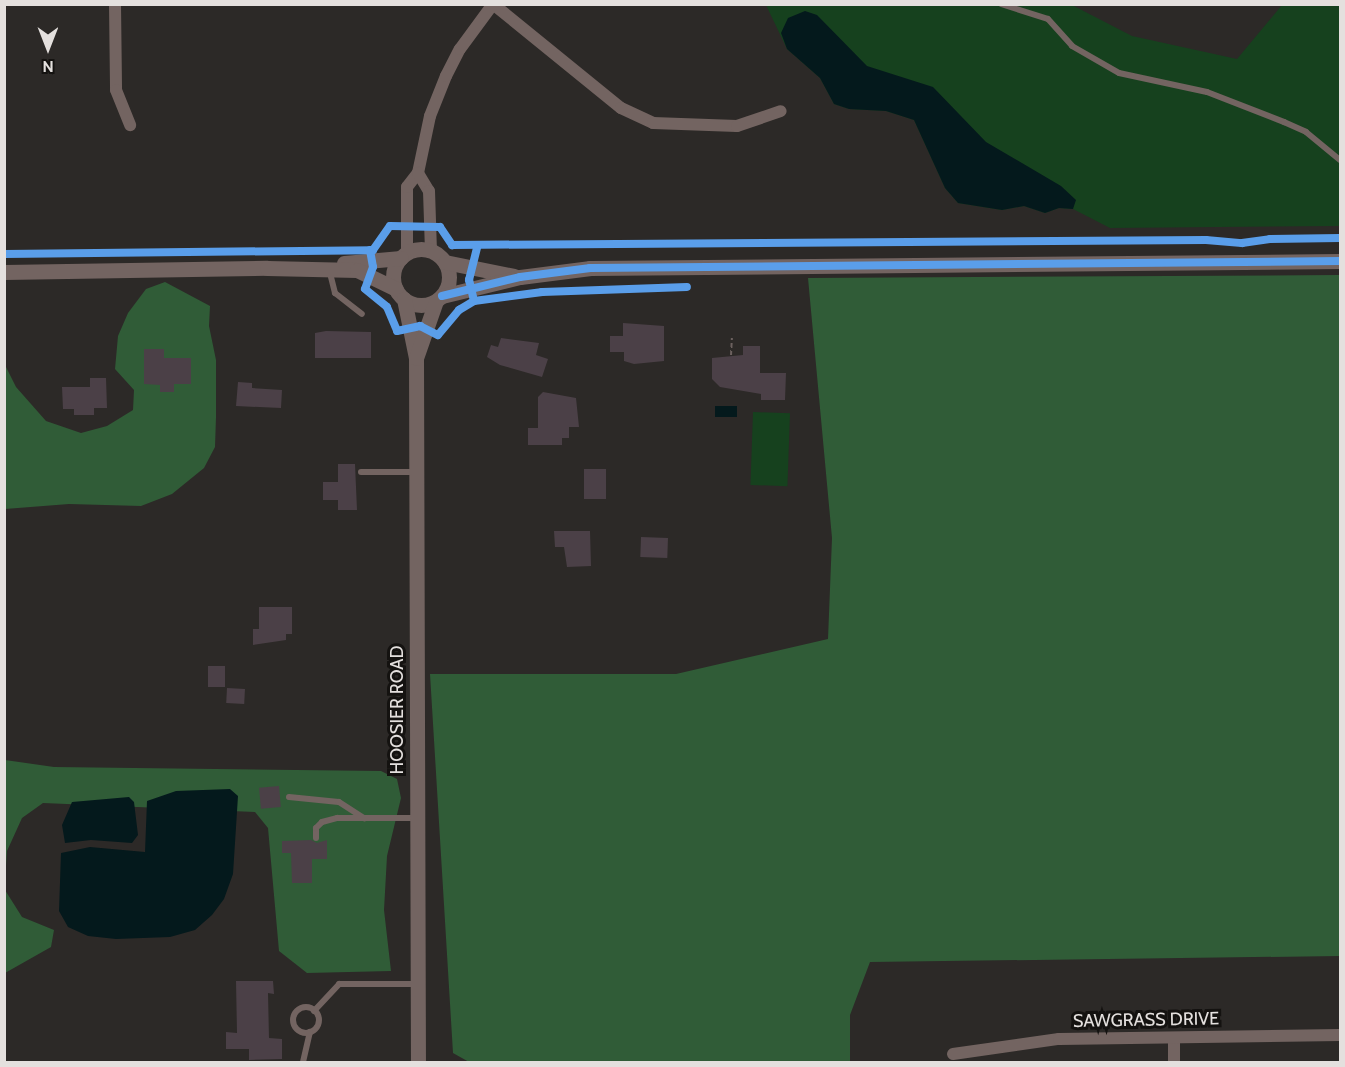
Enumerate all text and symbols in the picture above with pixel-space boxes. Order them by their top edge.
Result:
north arrow [18,18,78,78]
text: N [42,57,54,76]
street label: HOOSIER ROAD [386,645,408,775]
street label: SAWGRASS DRIVE [1073,1008,1219,1032]

